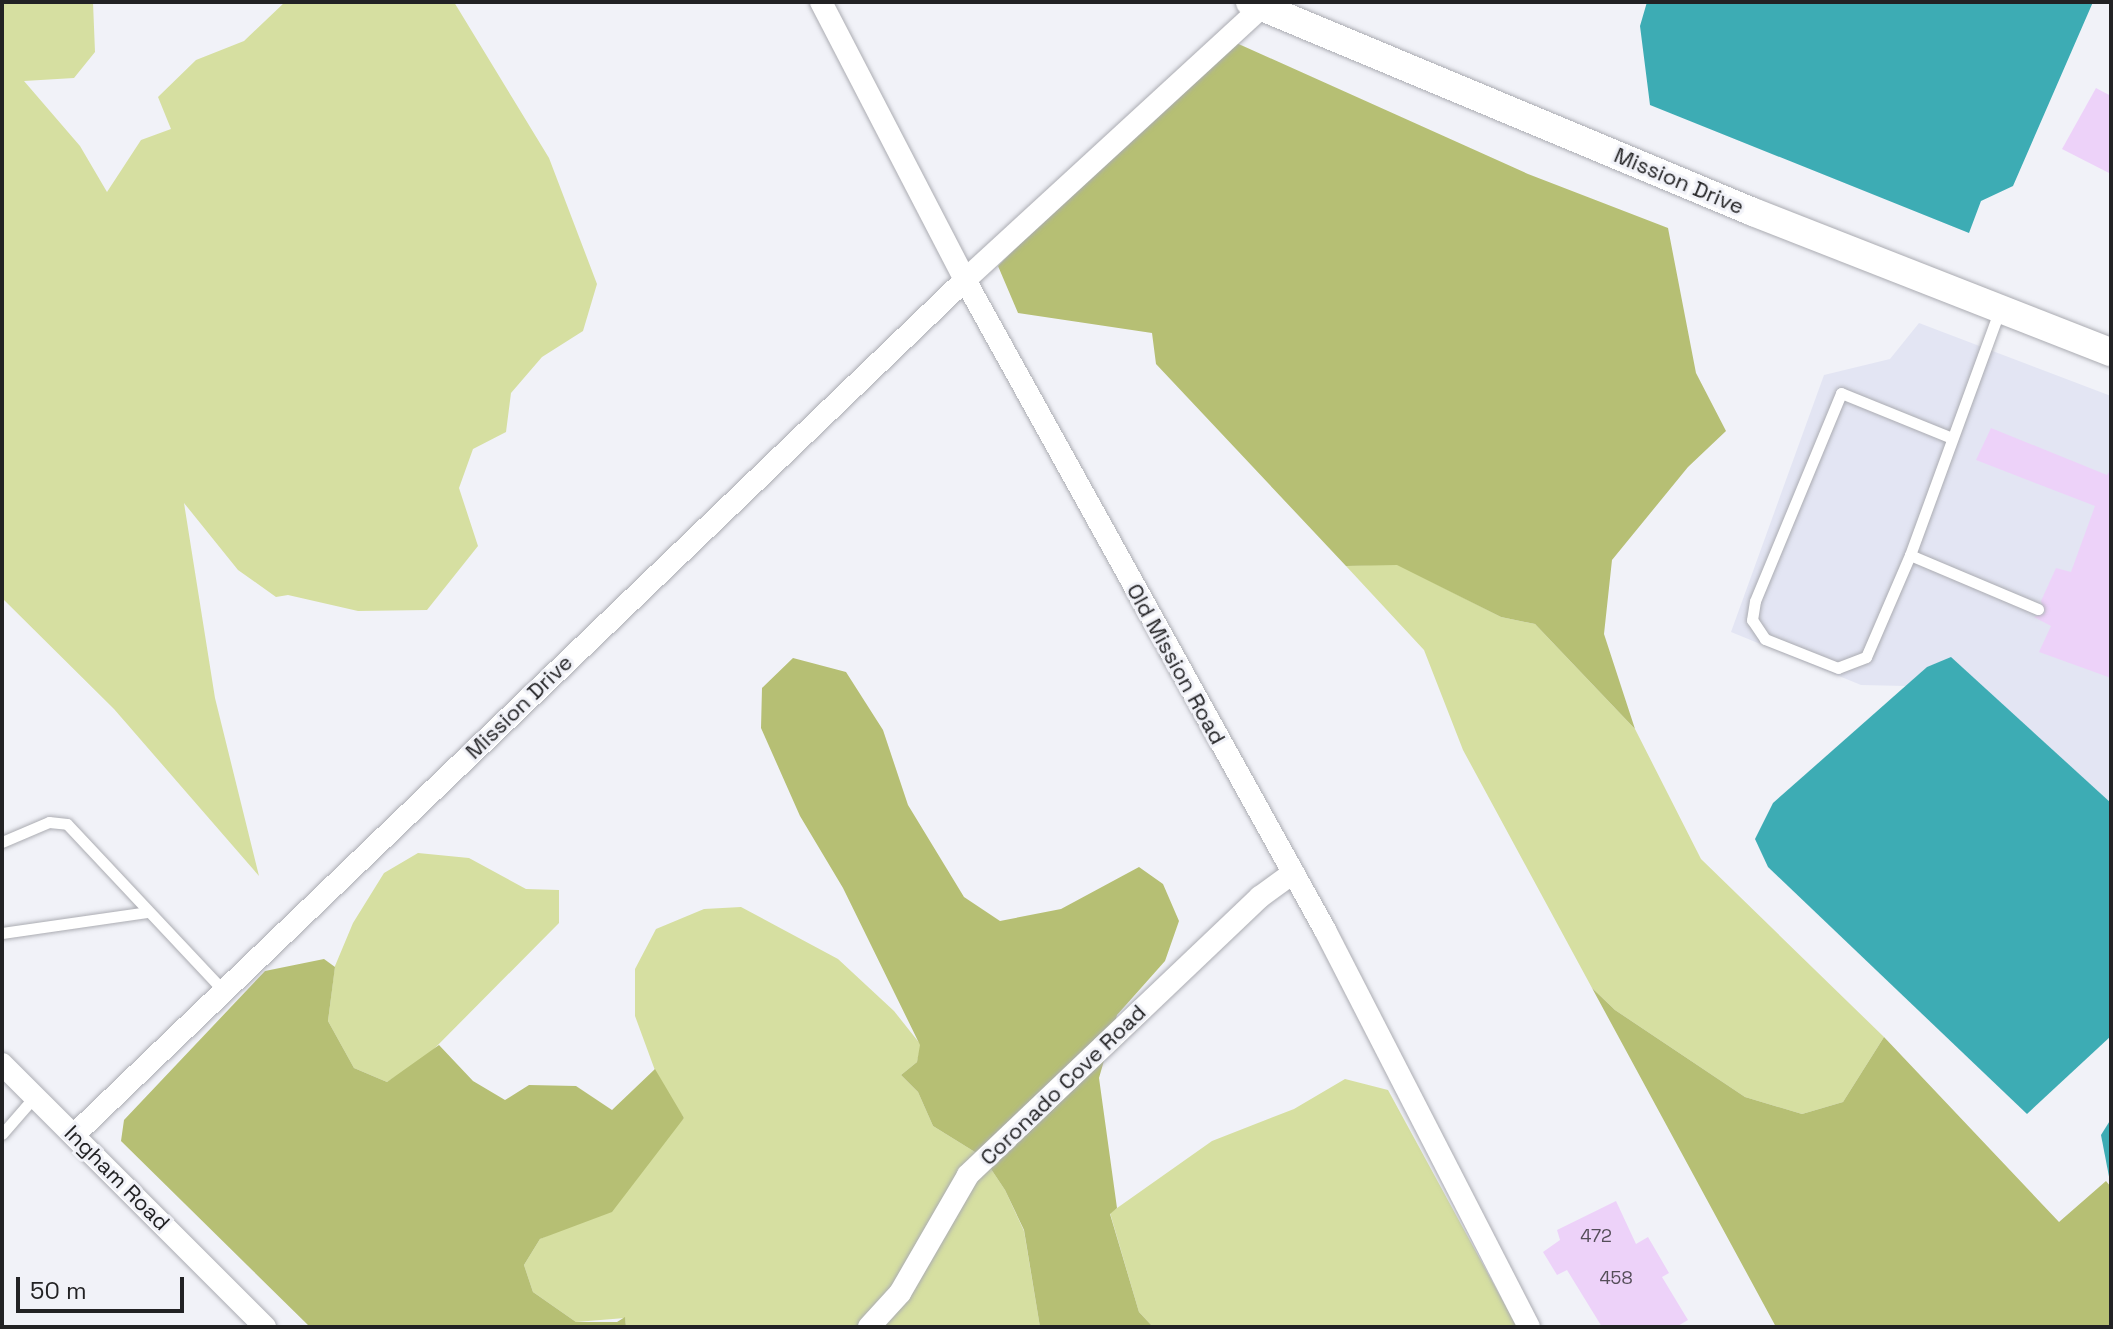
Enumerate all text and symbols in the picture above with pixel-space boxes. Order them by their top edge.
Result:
street label: Mission Drive [1610,142,1748,220]
street label: Old Mission Road [1121,579,1231,749]
street label: Mission Drive [460,649,578,765]
street label: Coronado Cove Road [975,999,1151,1171]
street label: Ingham Road [59,1120,175,1236]
house number: 472 [1580,1225,1612,1247]
scale bar [20,1261,188,1311]
house number: 458 [1599,1267,1633,1289]
text: 50 m [30,1275,87,1306]

